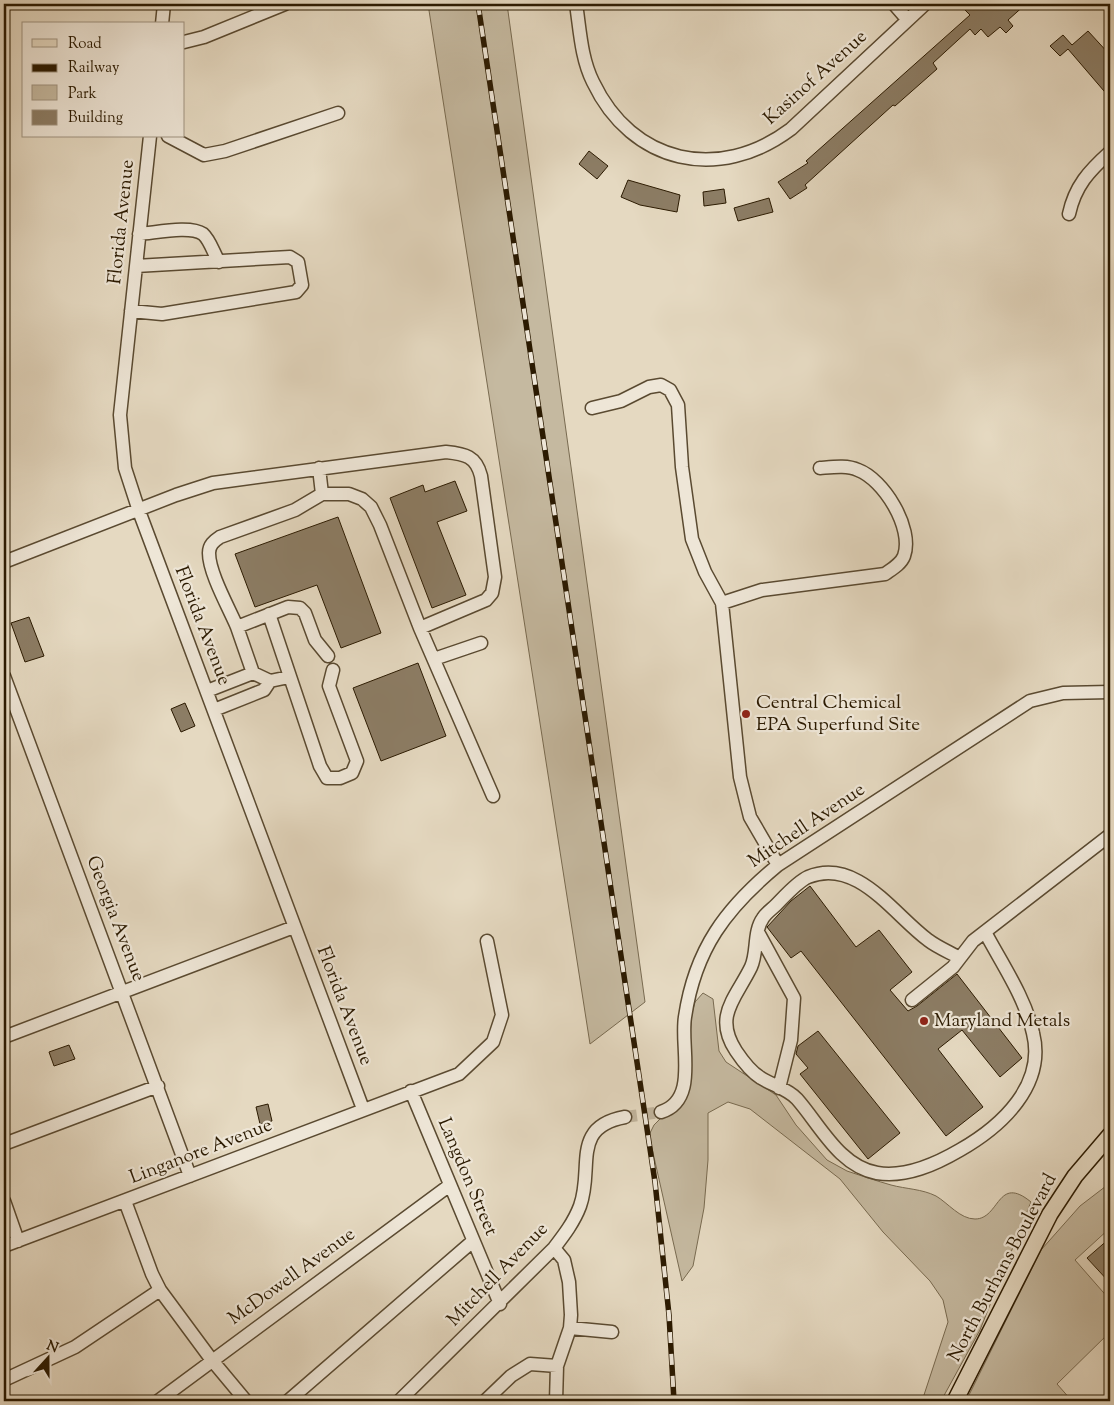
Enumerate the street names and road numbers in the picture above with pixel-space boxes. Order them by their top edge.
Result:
street label: Kasinof Avenue [758,24,874,132]
street label: Florida Avenue [102,158,142,286]
street label: Florida Avenue [167,563,237,690]
street label: Mitchell Avenue [743,777,871,875]
street label: Georgia Avenue [79,852,151,986]
street label: Florida Avenue [309,943,379,1070]
street label: Linganore Avenue [126,1112,276,1192]
street label: Langdon Street [430,1114,504,1241]
street label: North Burhans Boulevard [942,1169,1064,1367]
street label: Mitchell Avenue [441,1217,555,1333]
street label: McDowell Avenue [223,1222,361,1332]

